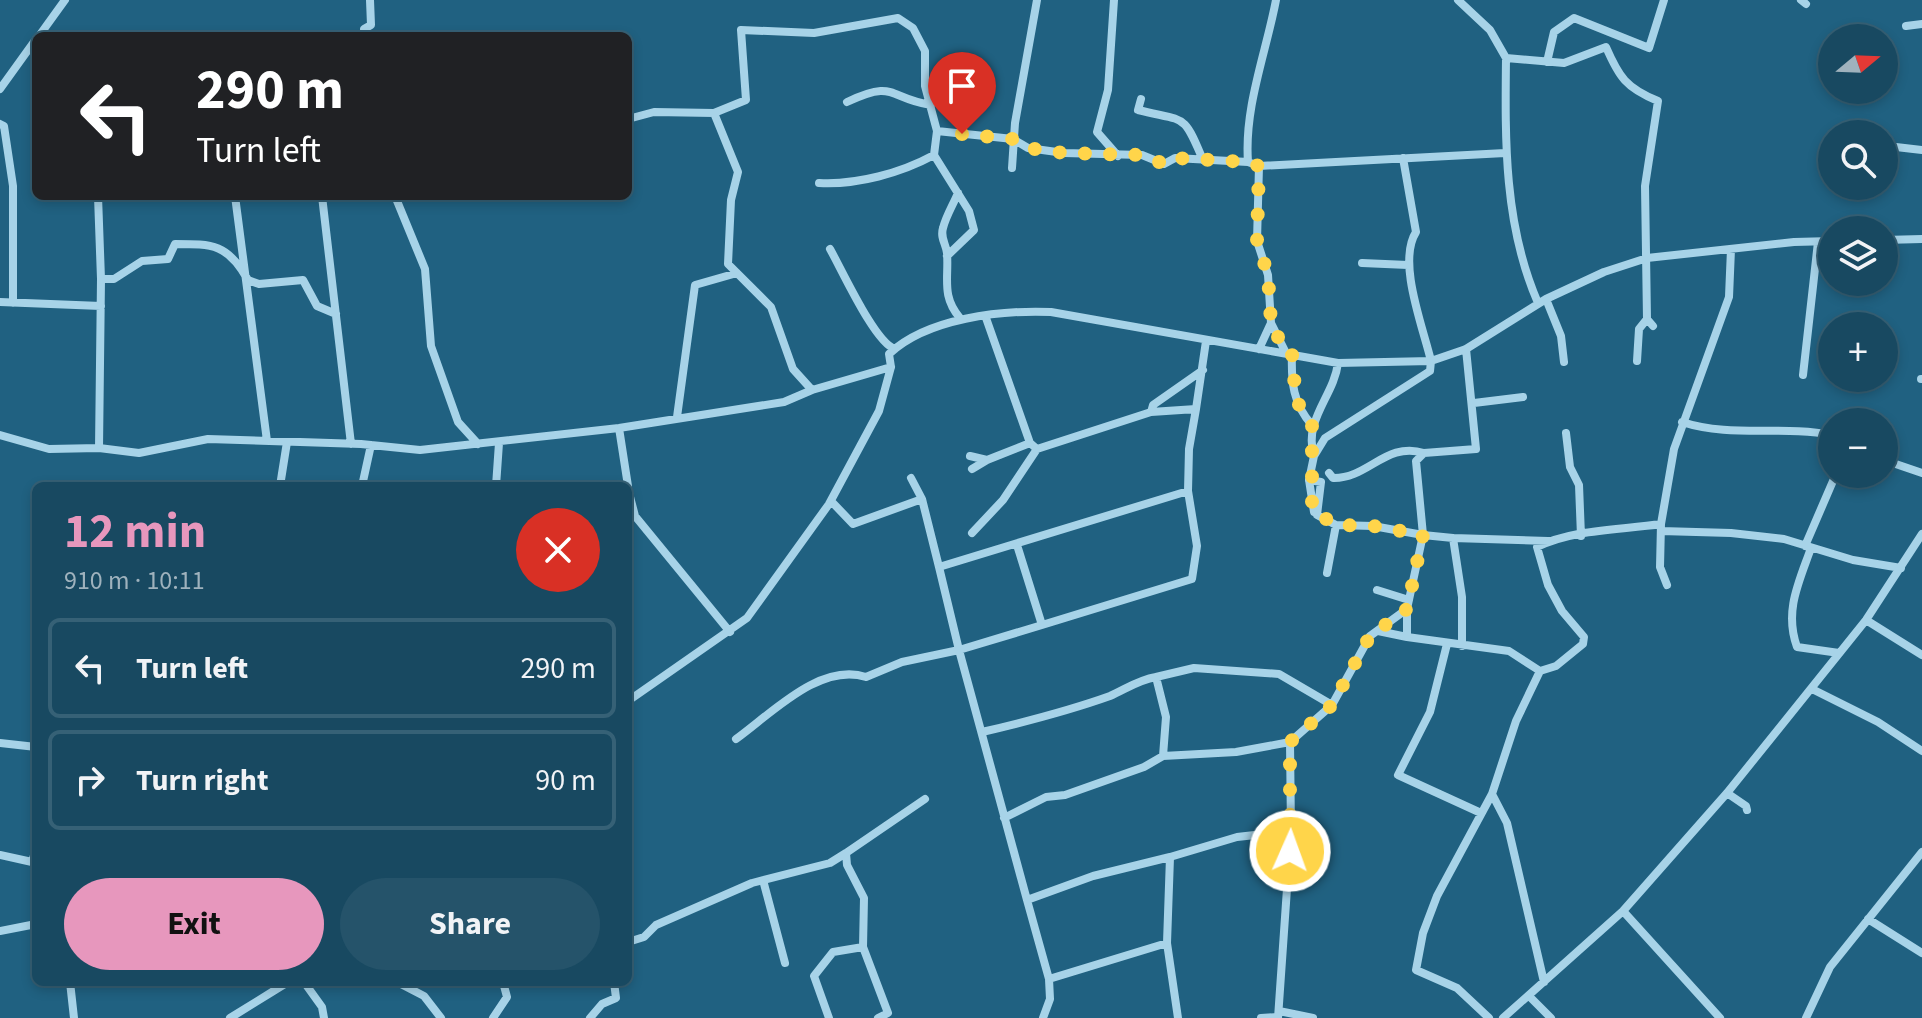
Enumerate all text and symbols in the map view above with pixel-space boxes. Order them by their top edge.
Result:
north arrow [1818,24,1898,104]
map controls [1818,24,1898,488]
text: 290 m [196,51,344,130]
pin [928,52,996,134]
icon: left [64,64,168,168]
icon: arrive [940,64,984,108]
button: search [1818,120,1898,200]
text: Turn left [196,125,321,176]
button: layers [1818,216,1898,296]
button: + [1818,312,1898,392]
button: − [1818,408,1898,488]
text: 12 min [64,498,206,566]
button: close [516,508,600,592]
text: 910 m · 10:11 [64,562,205,599]
icon: left [68,646,112,690]
text: Turn left [136,647,248,690]
text: 290 m [520,647,596,690]
icon: right [68,758,112,802]
text: Turn right [136,759,268,802]
text: 90 m [535,759,596,802]
position arrow [1248,809,1332,893]
button: Exit [64,878,324,970]
button: Share [340,878,600,970]

